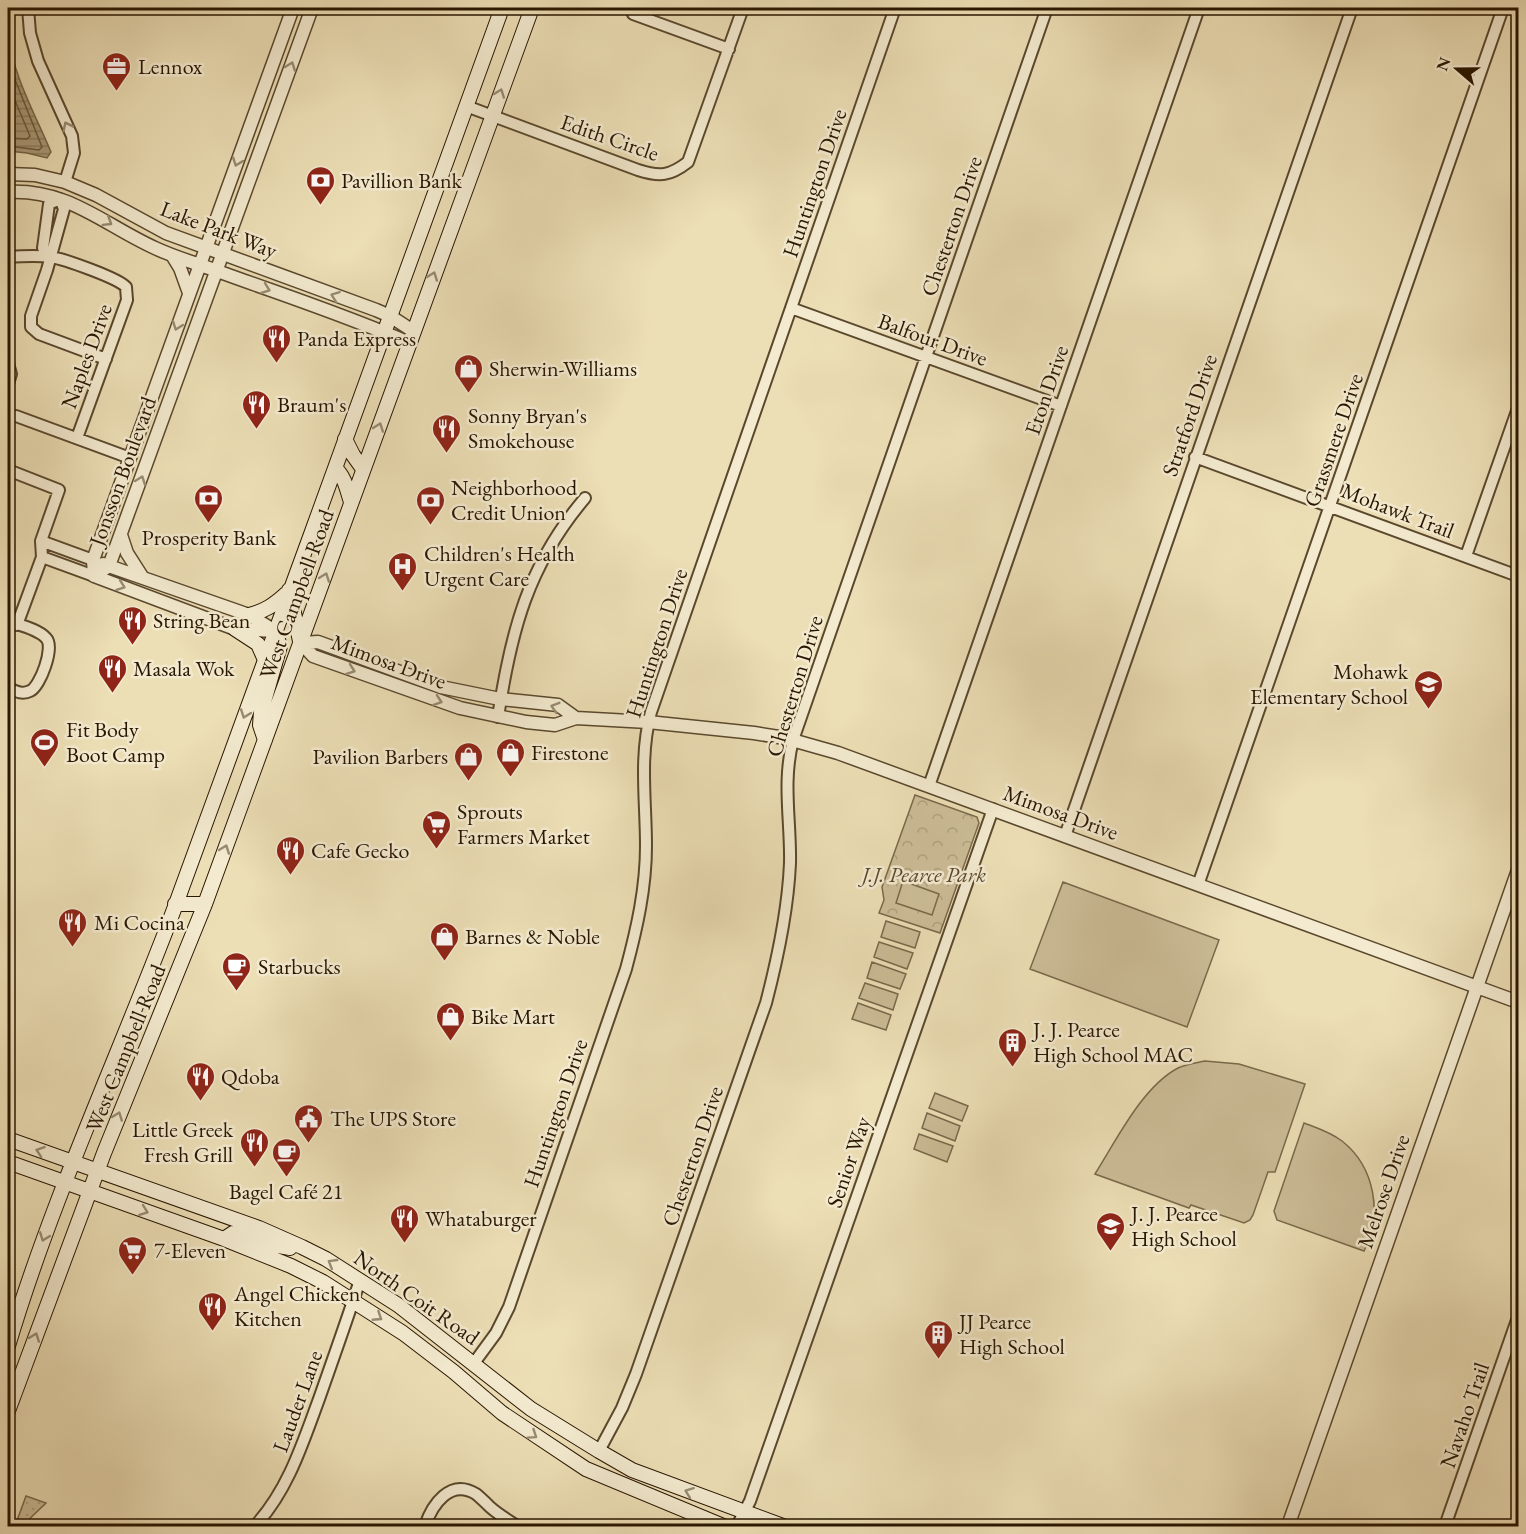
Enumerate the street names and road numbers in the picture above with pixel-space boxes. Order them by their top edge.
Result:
street label: Huntington Drive [775,105,854,261]
street label: Edith Circle [557,107,663,168]
street label: Chesterton Drive [914,152,989,300]
street label: Lake Park Way [156,194,282,265]
street label: Naples Drive [54,299,119,413]
street label: Balfour Drive [874,306,992,373]
street label: Eton Drive [1018,341,1075,439]
street label: Stratford Drive [1155,350,1224,480]
street label: Grassmere Drive [1297,369,1370,511]
street label: Jonsson Boulevard [81,392,163,552]
street label: Mohawk Trail [1337,476,1458,545]
street label: West Campbell Road [252,504,341,683]
street label: Huntington Drive [619,564,694,721]
street label: Chesterton Drive [759,612,830,760]
street label: Mimosa Drive [327,627,451,696]
street label: Mimosa Drive [999,778,1123,847]
street label: West Campbell Road [79,959,173,1137]
street label: Huntington Drive [516,1035,595,1191]
street label: Chesterton Drive [655,1082,730,1230]
street label: Senior Way [819,1112,878,1212]
street label: Melrose Drive [1350,1130,1417,1252]
street label: North Coit Road [348,1243,486,1352]
street label: Lauder Lane [266,1346,329,1456]
street label: Navaho Trail [1433,1359,1496,1472]

